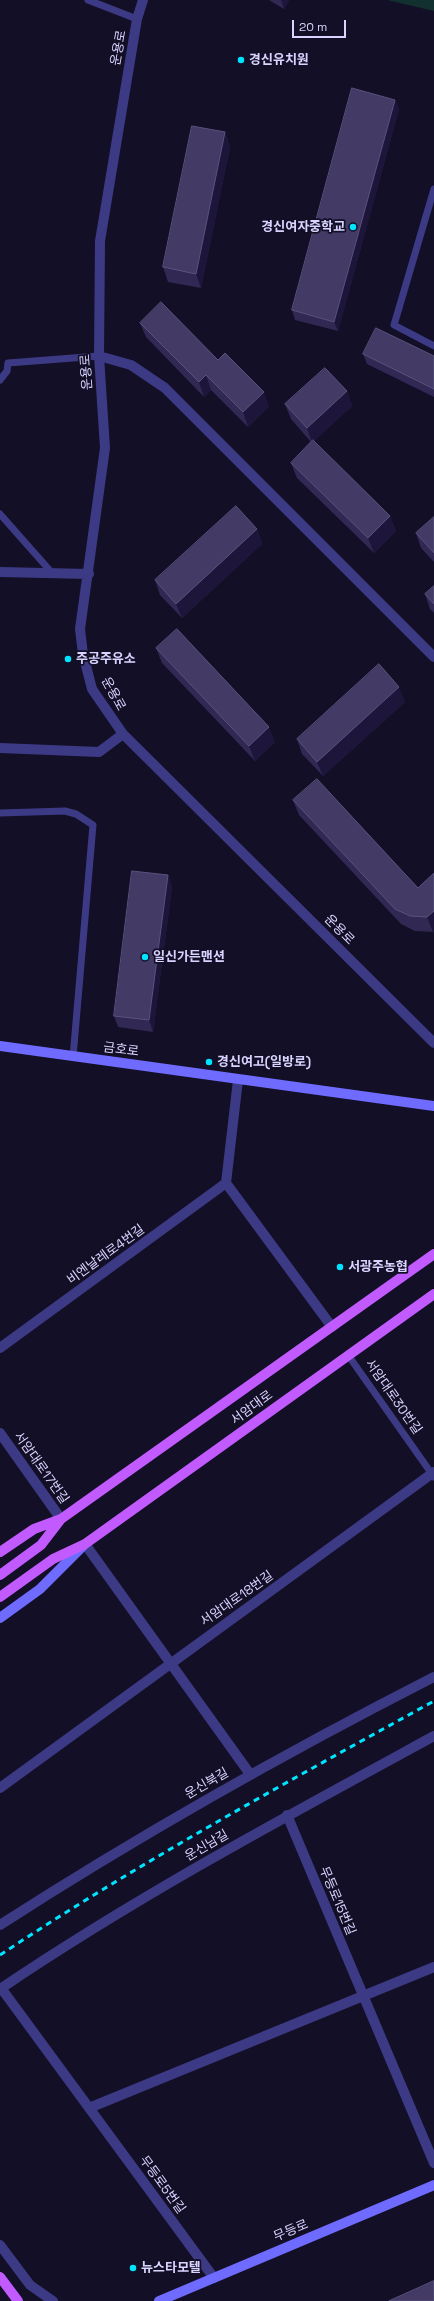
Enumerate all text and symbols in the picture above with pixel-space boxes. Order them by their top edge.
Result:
scale bar [294,12,348,38]
text: 20 m [299,19,327,35]
street label: 운용로 [108,29,130,67]
place label: 경신유치원 [249,52,309,68]
marker: 경신유치원 [236,55,246,65]
place label: 경신여자중학교 [261,219,345,235]
marker: 경신여자중학교 [348,222,358,232]
street label: 운용로 [78,354,96,390]
place label: 주공주유소 [76,651,136,667]
marker: 주공주유소 [63,654,73,664]
street label: 운용로 [97,675,129,713]
street label: 운용로 [321,912,357,948]
place label: 일신가든맨션 [153,949,225,965]
marker: 일신가든맨션 [140,952,150,962]
street label: 금호로 [102,1040,140,1060]
place label: 경신여고(일방로) [217,1054,311,1070]
marker: 경신여고(일방로) [204,1057,214,1067]
street label: 비엔날레로4번길 [64,1222,148,1288]
place label: 서광주농협 [348,1259,408,1275]
marker: 서광주농협 [335,1262,345,1272]
street label: 서암대로30번길 [361,1357,425,1437]
street label: 서암대로 [228,1388,276,1428]
street label: 서암대로17번길 [10,1429,72,1507]
street label: 서암대로18번길 [198,1568,276,1630]
street label: 운신북길 [182,1765,232,1803]
street label: 운신남길 [182,1827,232,1865]
street label: 무등로15번길 [316,1864,358,1938]
street label: 무등로5번길 [136,2153,188,2217]
street label: 무등로 [271,2217,311,2245]
place label: 뉴스타모텔 [141,2260,201,2276]
marker: 뉴스타모텔 [128,2263,138,2273]

